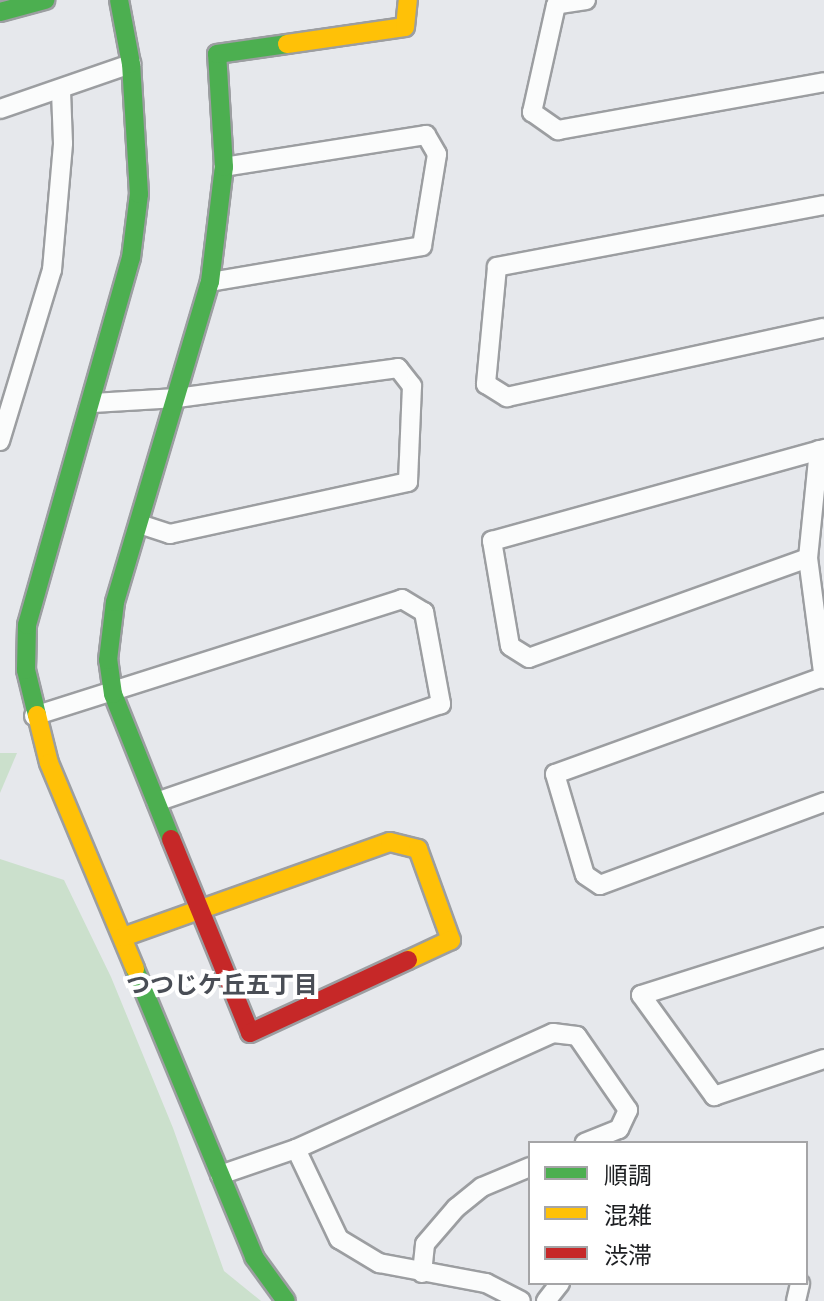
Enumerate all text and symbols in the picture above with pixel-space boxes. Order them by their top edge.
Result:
district label: つつじケ丘五丁目 [126,972,318,1000]
legend [528,1141,808,1285]
text: 順調 [604,1162,652,1191]
text: 混雑 [604,1202,652,1231]
text: 渋滞 [604,1242,652,1271]

